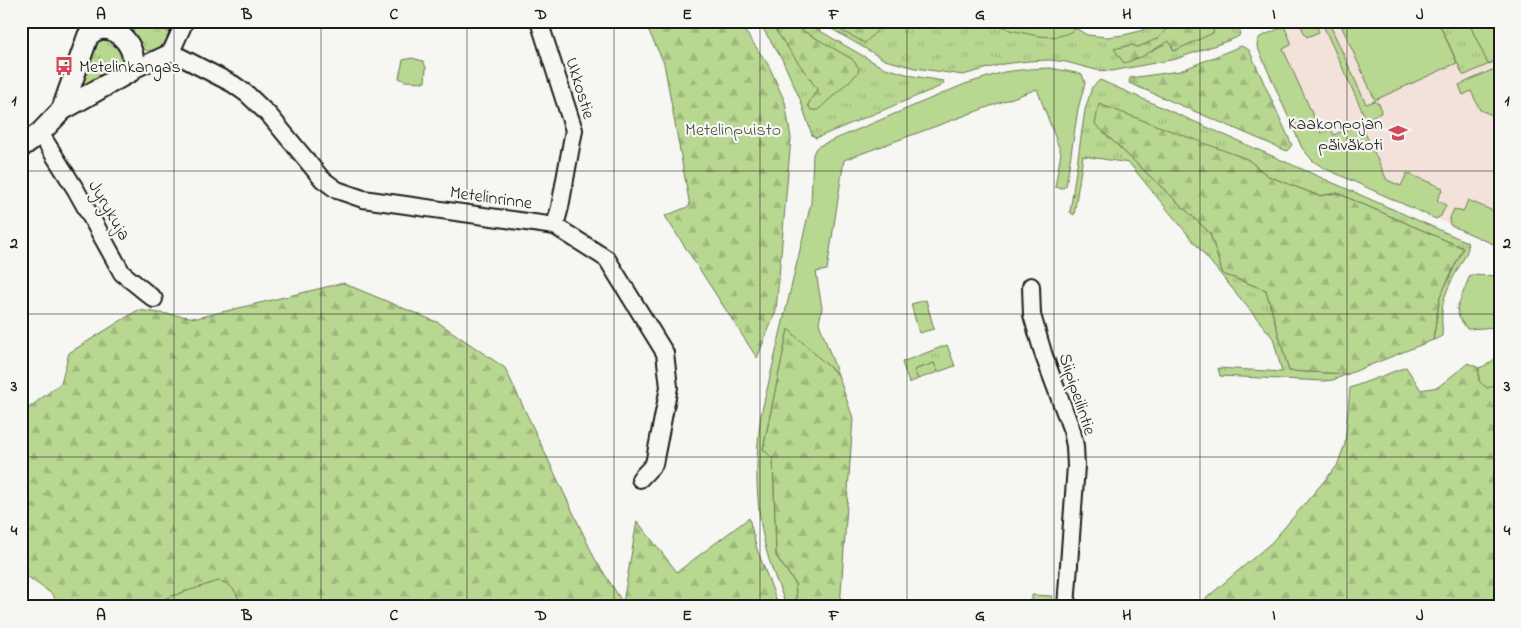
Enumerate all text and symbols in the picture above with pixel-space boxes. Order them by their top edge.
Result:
text: A [96,3,106,27]
text: B [241,3,253,27]
text: C [390,3,399,27]
text: D [534,3,547,27]
text: E [682,3,692,27]
text: F [828,3,840,27]
text: G [975,3,985,27]
text: H [1122,3,1132,27]
text: I [1272,3,1276,27]
text: J [1416,3,1424,27]
bus stop icon: Metelinkangas [53,55,75,77]
place label: Metelinkangas [79,55,181,82]
street label: Ukkostie [557,55,601,123]
text: 1 [11,89,17,113]
text: 1 [1504,89,1510,113]
place label: Kaakonpojan päiväkoti [1288,112,1383,159]
park label: Metelinpuisto [685,118,781,144]
school or university icon: Kaakonpojan päiväkoti [1387,122,1409,144]
street label: Jyrykuja [81,176,136,246]
street label: Metelinrinne [448,180,534,218]
text: 2 [9,232,18,256]
text: 2 [1502,232,1511,256]
street label: Siipipeilintie [1051,350,1102,440]
text: 3 [10,375,18,399]
text: 3 [1503,375,1511,399]
text: 4 [10,519,18,543]
text: 4 [1503,519,1511,543]
text: A [96,604,106,628]
text: B [241,604,253,628]
text: C [390,604,399,628]
text: D [534,604,547,628]
text: E [682,604,692,628]
text: F [828,604,840,628]
text: G [975,604,985,628]
text: H [1122,604,1132,628]
text: I [1272,604,1276,628]
text: J [1416,604,1424,628]

